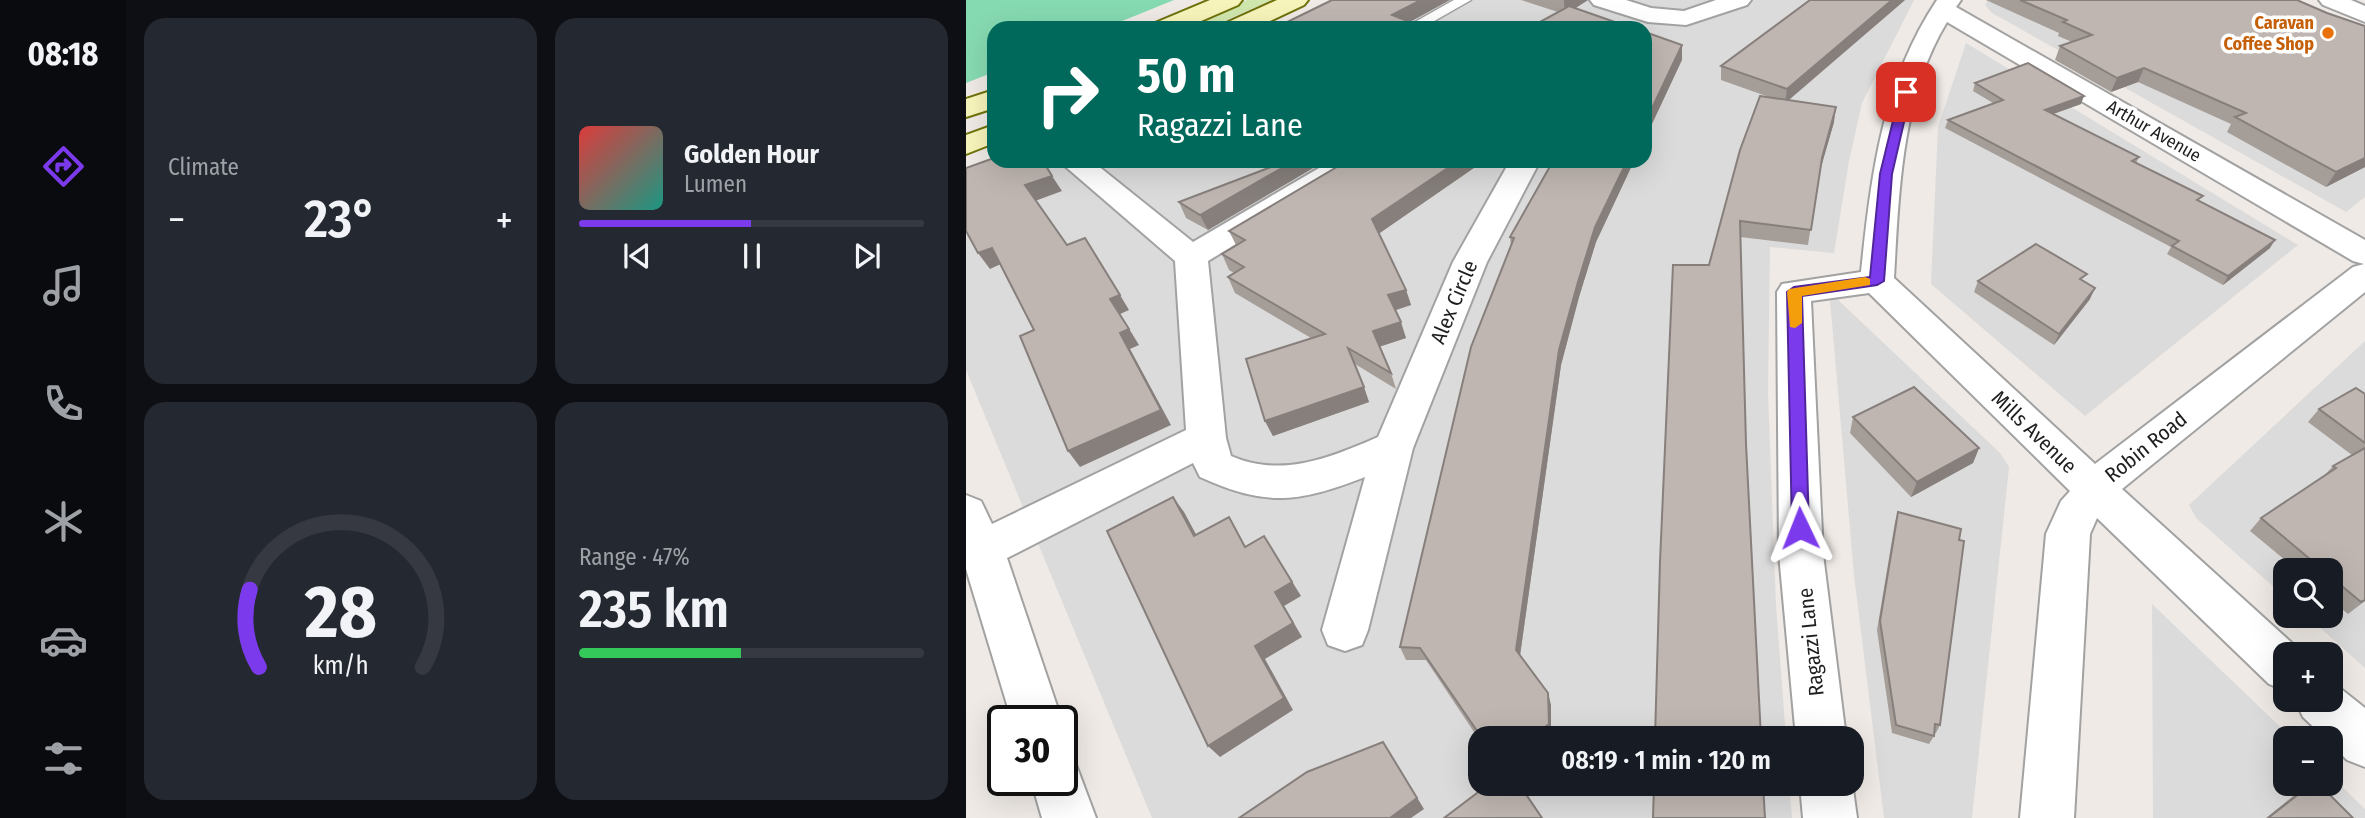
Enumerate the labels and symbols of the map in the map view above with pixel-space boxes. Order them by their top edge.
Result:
place label: Caravan Coffee Shop [2223,12,2314,55]
marker: Caravan Coffee Shop [2320,25,2336,41]
pin [1876,62,1936,122]
street label: Arthur Avenue [2103,95,2205,167]
street label: Alex Circle [1425,256,1483,348]
street label: Mills Avenue [1986,385,2082,479]
street label: Robin Road [2100,406,2192,488]
position arrow [1763,491,1837,565]
street label: Ragazzi Lane [1792,587,1830,697]
speed limit sign: 30 [987,705,1078,796]

